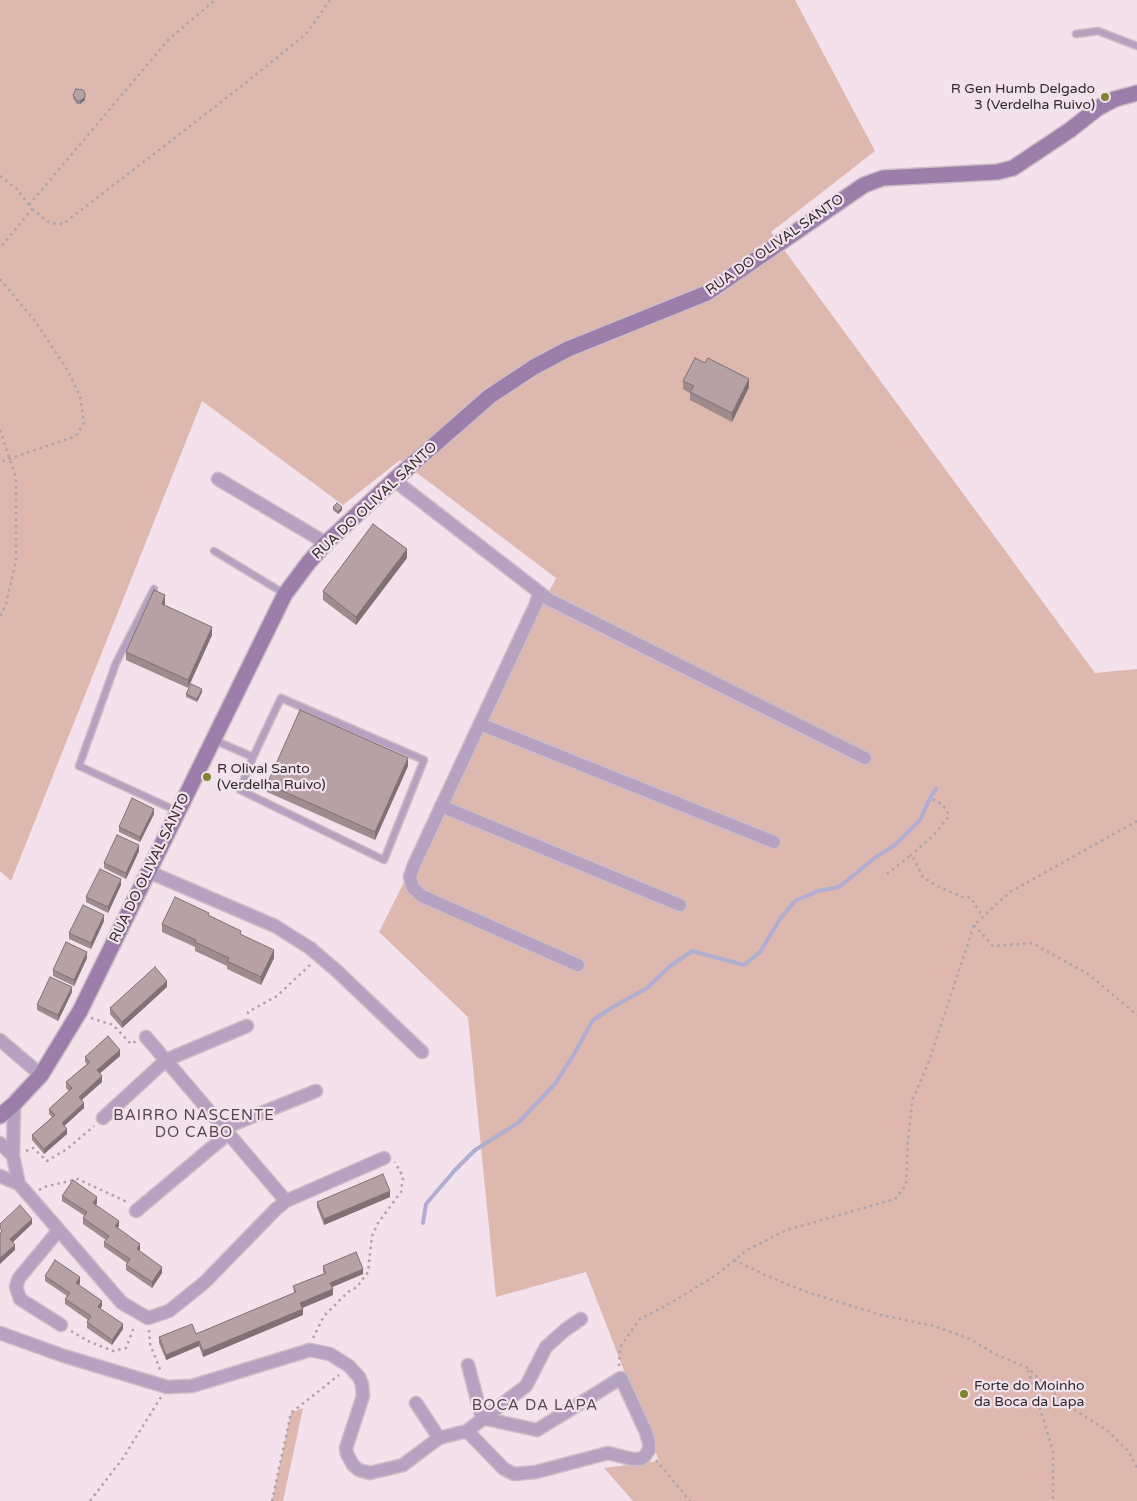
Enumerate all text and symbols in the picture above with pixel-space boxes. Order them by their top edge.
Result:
place label: R Gen Humb Delgado 3 (Verdelha Ruivo) [951,81,1095,114]
marker: R Gen Humb Delgado 3 (Verdelha Ruivo) [1099,91,1111,103]
street label: RUA DO OLIVAL SANTO [703,191,847,299]
street label: RUA DO OLIVAL SANTO [309,439,441,563]
place label: R Olival Santo (Verdelha Ruivo) [217,761,326,794]
marker: R Olival Santo (Verdelha Ruivo) [201,771,213,783]
street label: RUA DO OLIVAL SANTO [106,790,194,946]
district label: BAIRRO NASCENTE DO CABO [111,1107,277,1142]
place label: Forte do Moinho da Boca da Lapa [974,1378,1085,1410]
marker: Forte do Moinho da Boca da Lapa [958,1388,970,1400]
district label: BOCA DA LAPA [470,1397,600,1415]

